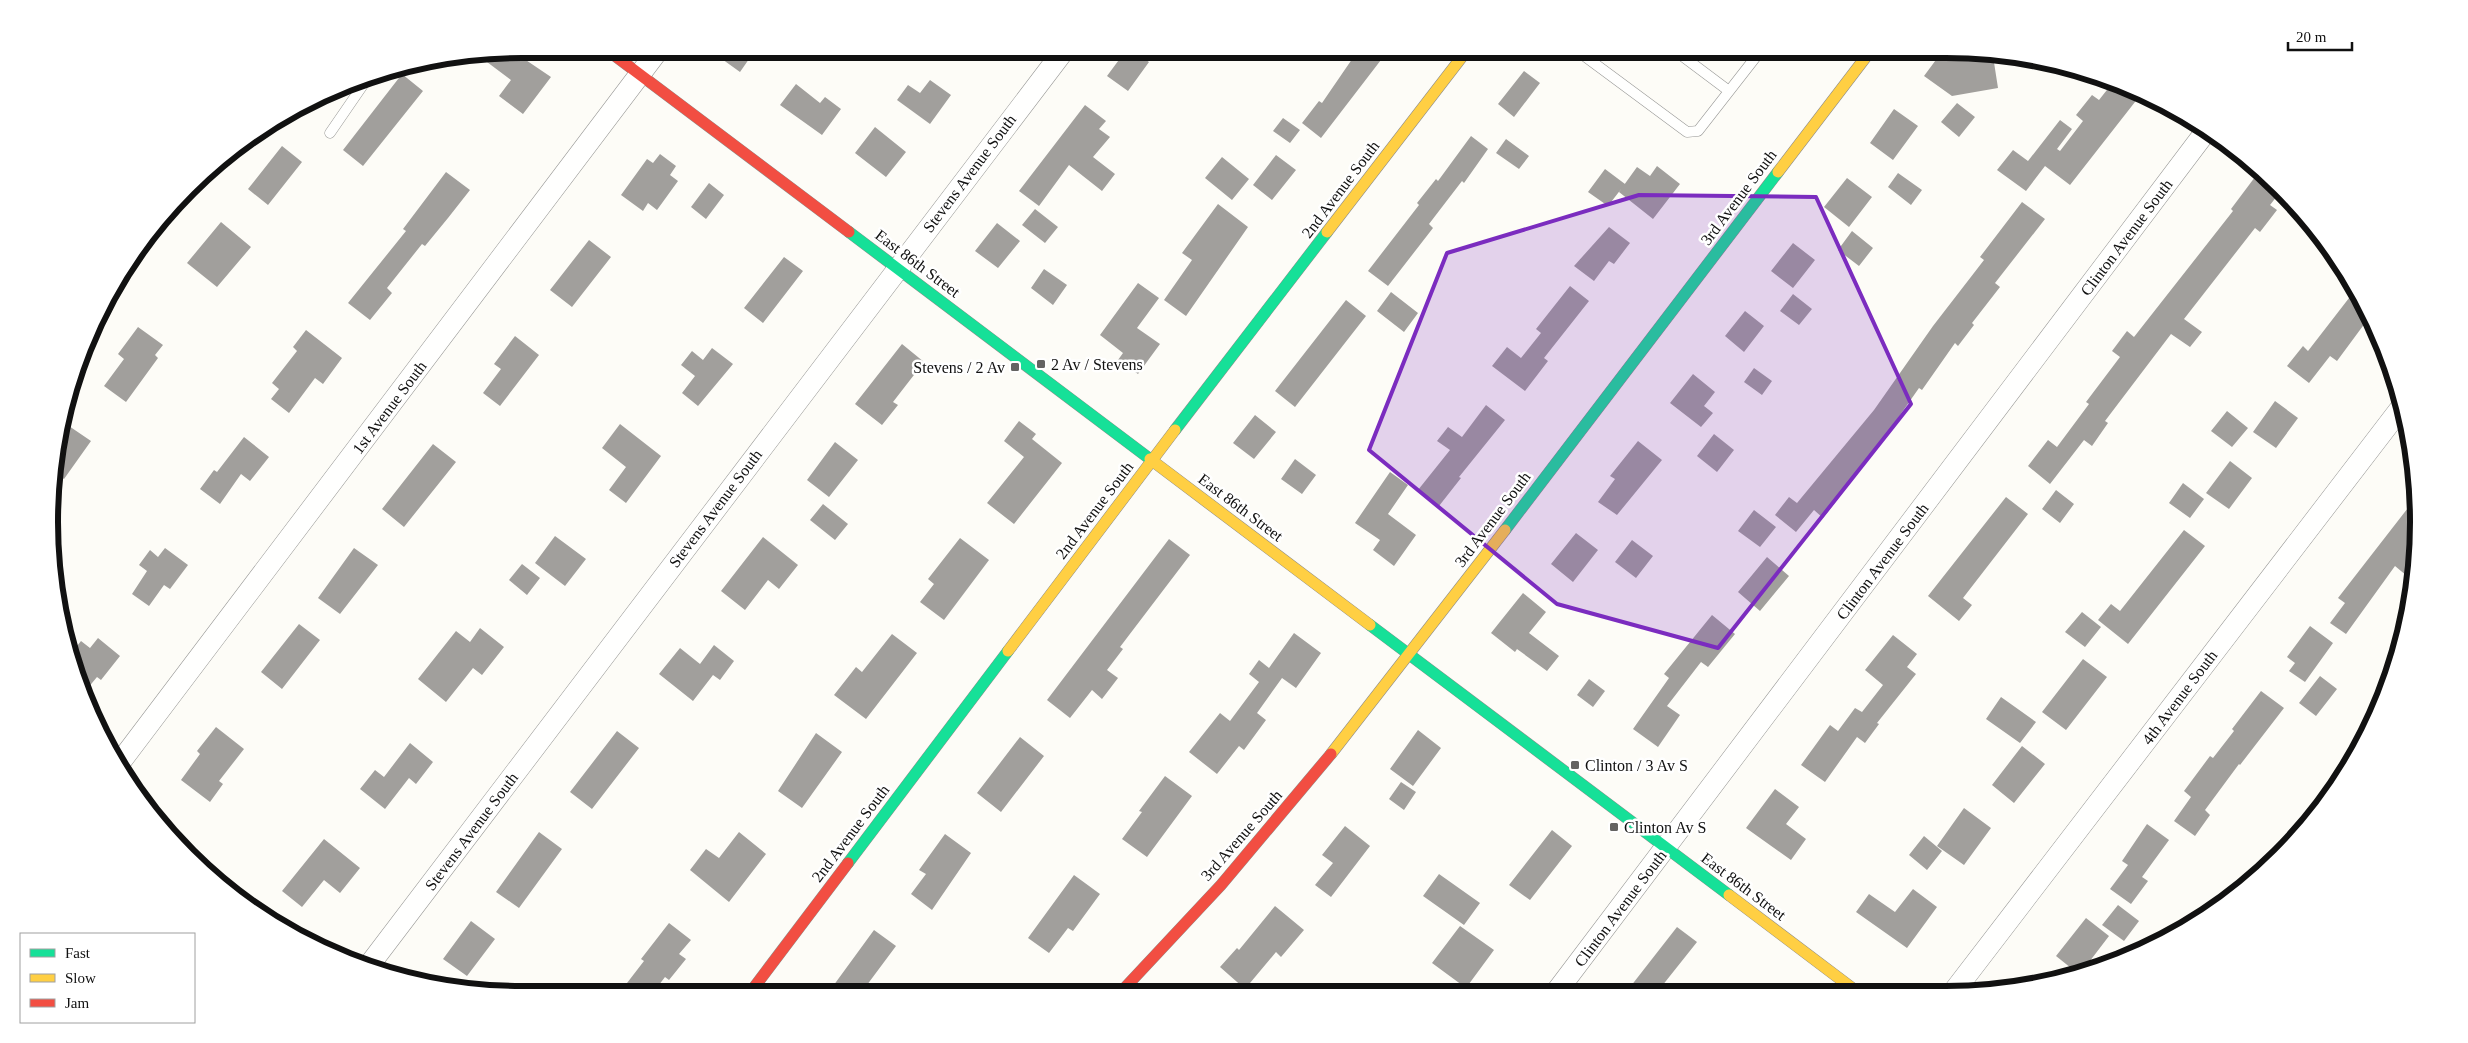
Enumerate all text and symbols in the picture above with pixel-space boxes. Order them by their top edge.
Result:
scale bar [2288,20,2352,52]
text: 20 m [2296,29,2327,45]
street label: Stevens Avenue South [920,111,1019,235]
street label: 2nd Avenue South [1298,137,1382,241]
street label: 3rd Avenue South [1697,147,1780,248]
street label: Clinton Avenue South [2077,176,2176,299]
street label: East 86th Street [872,226,964,301]
place label: 2 Av / Stevens [1051,356,1143,373]
street label: 1st Avenue South [349,358,430,457]
marker: 2 Av / Stevens [1035,358,1047,370]
place label: Stevens / 2 Av [913,359,1005,376]
marker: Stevens / 2 Av [1009,361,1021,373]
street label: Stevens Avenue South [666,446,765,570]
street label: 2nd Avenue South [1052,458,1136,562]
street label: 3rd Avenue South [1451,469,1534,570]
street label: East 86th Street [1195,470,1287,545]
street label: Clinton Avenue South [1833,500,1932,623]
street label: 4th Avenue South [2138,647,2220,748]
place label: Clinton / 3 Av S [1585,757,1688,774]
marker: Clinton / 3 Av S [1569,759,1581,771]
street label: Stevens Avenue South [422,769,521,893]
street label: 2nd Avenue South [808,781,892,885]
street label: 3rd Avenue South [1197,787,1285,884]
place label: Clinton Av S [1624,819,1706,836]
marker: Clinton Av S [1608,821,1620,833]
street label: Clinton Avenue South [1571,847,1670,970]
street label: East 86th Street [1698,849,1790,924]
legend [20,933,195,1023]
text: Fast [65,945,91,961]
text: Slow [65,970,96,986]
text: Jam [65,995,89,1011]

